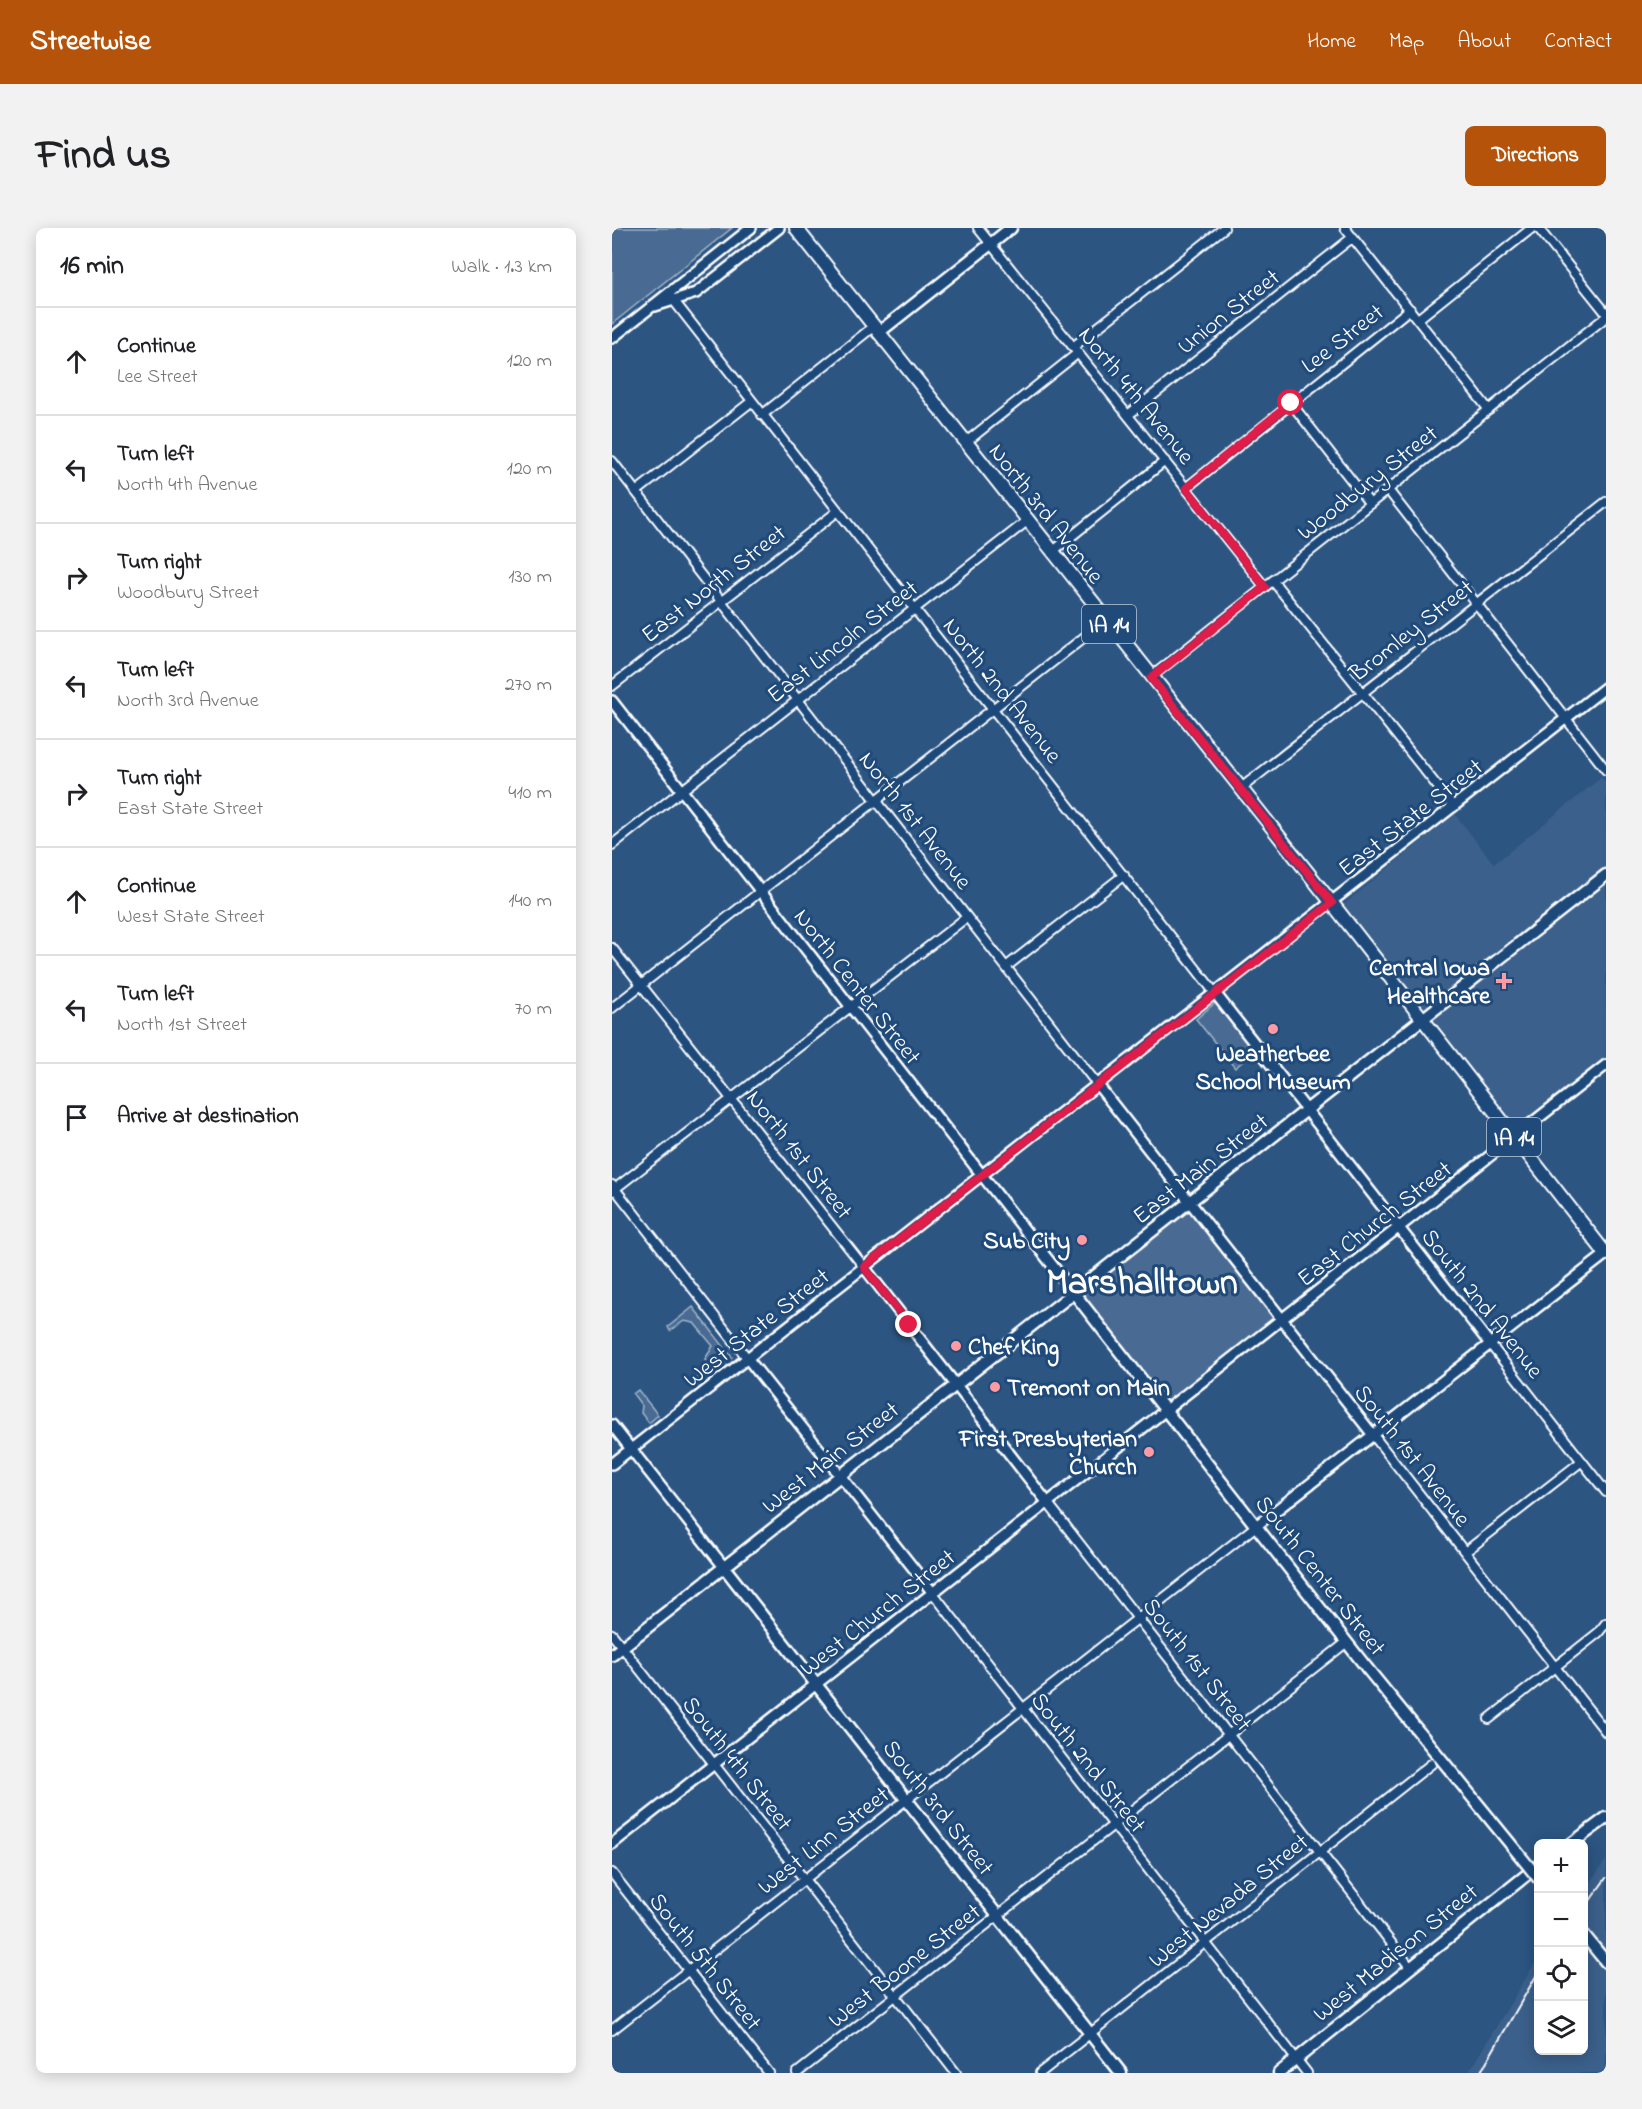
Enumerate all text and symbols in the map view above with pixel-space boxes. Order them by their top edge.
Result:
text: Streetwise [30,22,151,63]
text: Home [1307,27,1356,57]
text: Map [1389,27,1424,57]
text: About [1457,27,1511,57]
text: Contact [1544,27,1612,57]
text: Find us [36,126,171,187]
button: Directions [1465,126,1606,186]
text: 16 min [60,248,124,286]
text: Walk · 1.3 km [451,253,552,282]
street label: Union Street [1171,262,1288,364]
street label: Lee Street [1295,296,1392,384]
street label: North 4th Avenue [1068,320,1202,473]
text: Continue [117,331,196,363]
icon: ahead [60,345,93,378]
text: 120 m [507,347,552,376]
text: Lee Street [117,363,198,392]
route start [1277,389,1303,415]
street label: Woodbury Street [1291,418,1447,551]
street label: North 3rd Avenue [979,437,1111,593]
text: Turn left [117,439,194,471]
icon: left [60,453,93,486]
text: 120 m [507,455,552,484]
text: North 4th Avenue [117,471,258,500]
street label: East North Street [634,517,795,653]
text: Turn right [117,547,202,579]
icon: right [60,561,93,594]
text: 130 m [508,563,552,592]
street label: Bromley Street [1342,572,1483,693]
street label: East Lincoln Street [760,573,927,713]
text: Woodbury Street [117,579,259,608]
road number: IA 14 [1082,605,1136,643]
street label: North 2nd Avenue [933,611,1069,772]
text: Turn left [117,655,194,687]
icon: left [60,669,93,702]
text: 270 m [505,671,552,700]
text: North 3rd Avenue [117,687,259,716]
street label: North 1st Avenue [849,745,979,898]
street label: East State Street [1332,751,1491,887]
text: Turn right [117,763,202,795]
icon: right [60,777,93,810]
text: 410 m [508,779,552,808]
text: East State Street [117,795,263,824]
text: Continue [117,871,196,903]
icon: ahead [60,885,93,918]
text: 140 m [508,887,552,916]
street label: North Center Street [784,902,928,1073]
text: West State Street [117,903,265,932]
place label: Central Iowa Healthcare [1369,952,1491,1015]
marker: Central Iowa Healthcare [1495,972,1513,990]
text: Turn left [117,979,194,1011]
icon: left [60,993,93,1026]
text: 70 m [515,995,552,1024]
text: North 1st Street [117,1011,247,1040]
marker: Weatherbee School Museum [1266,1022,1280,1036]
place label: Weatherbee School Museum [1195,1038,1351,1101]
street label: North 1st Street [736,1083,860,1228]
icon: arrive [60,1101,93,1134]
text: Arrive at destination [117,1101,299,1133]
street label: East Main Street [1126,1106,1277,1234]
road number: IA 14 [1487,1118,1541,1156]
street label: East Church Street [1291,1153,1460,1297]
street label: South 2nd Avenue [1411,1222,1551,1387]
place label: Sub City [983,1225,1070,1261]
marker: Sub City [1075,1233,1089,1247]
district label: Marshalltown [1046,1258,1238,1311]
street label: West State Street [677,1261,838,1397]
route end [895,1311,921,1337]
place label: Chef King [968,1331,1059,1367]
marker: Chef King [949,1339,963,1353]
place label: Tremont on Main [1007,1372,1170,1407]
street label: South 1st Avenue [1344,1378,1478,1536]
marker: Tremont on Main [988,1380,1002,1394]
street label: West Main Street [755,1394,908,1524]
place label: First Presbyterian Church [958,1423,1137,1486]
marker: First Presbyterian Church [1142,1445,1156,1459]
street label: South Center Street [1245,1489,1393,1664]
street label: West Church Street [793,1542,964,1686]
street label: South 1st Street [1133,1591,1260,1740]
street label: South 2nd Street [1021,1685,1153,1842]
street label: South 4th Street [672,1690,800,1839]
street label: South 3rd Street [873,1733,1001,1884]
street label: West Linn Street [751,1779,898,1905]
street label: West Nevada Street [1142,1826,1317,1978]
map controls [1534,1839,1588,2055]
button: + [1534,1839,1588,1893]
street label: West Madison Street [1306,1876,1487,2032]
street label: South 5th Street [639,1886,769,2039]
button: − [1534,1893,1588,1947]
street label: West Boone Street [822,1896,990,2038]
button: locate [1534,1947,1588,2001]
button: layers [1534,2001,1588,2055]

